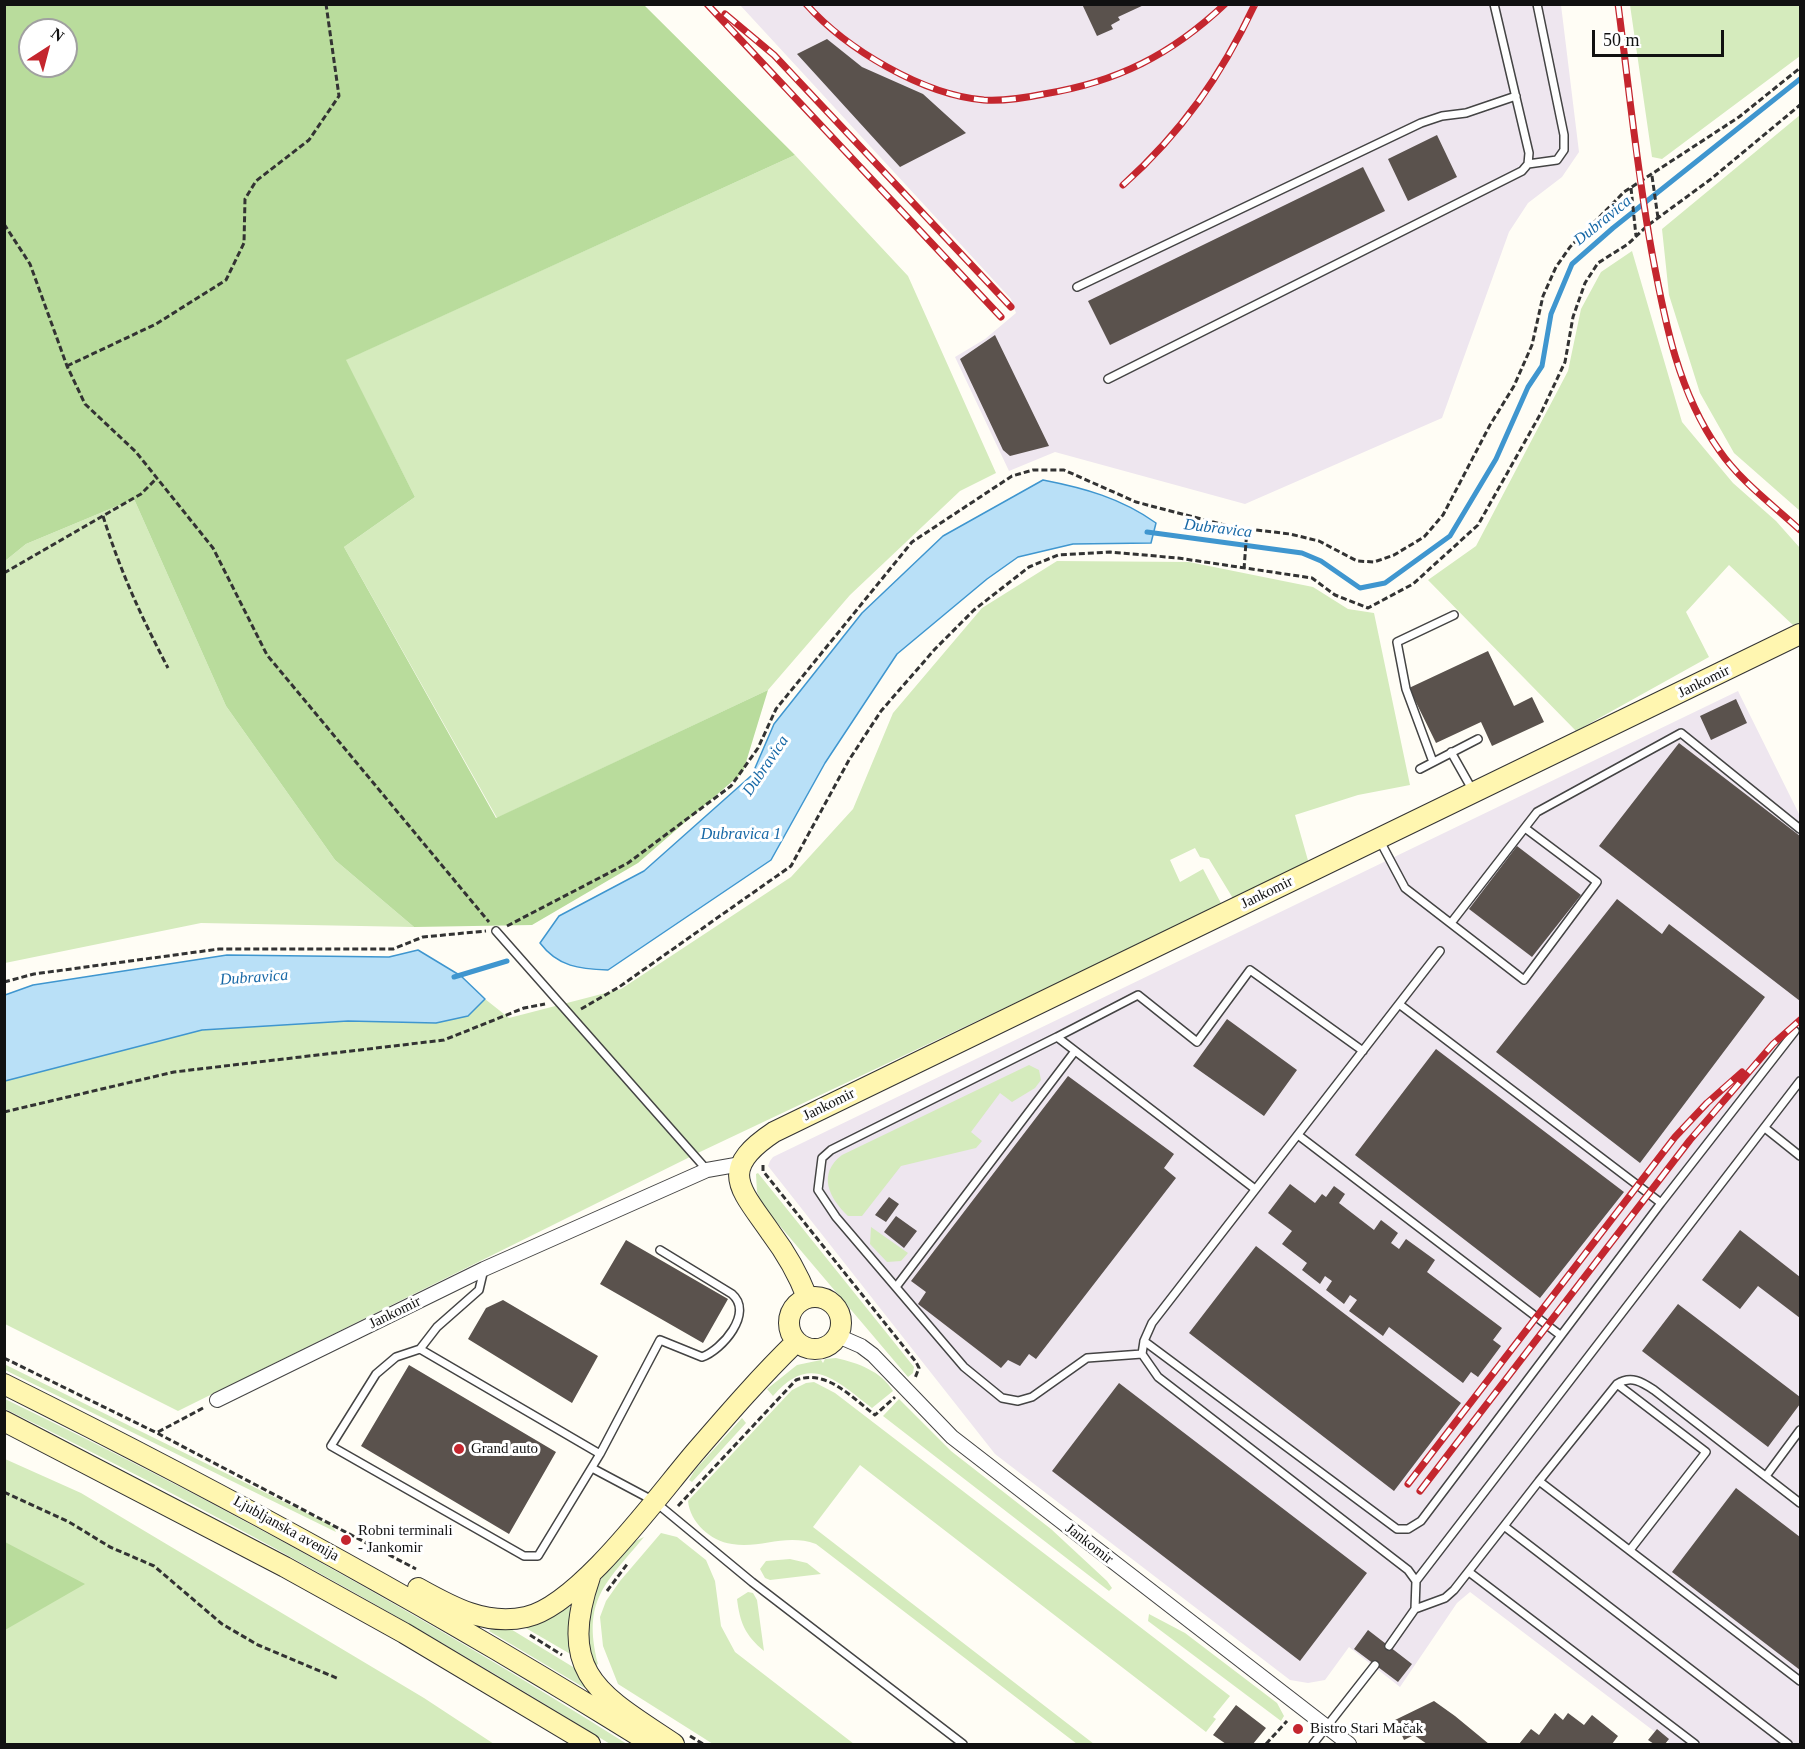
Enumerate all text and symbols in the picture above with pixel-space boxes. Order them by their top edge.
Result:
north arrow [18,18,78,78]
scale bar [1595,18,1727,56]
text: N [48,24,67,45]
text: 50 m [1603,30,1640,50]
water label: Dubravica [1570,192,1636,250]
water label: Dubravica [1183,515,1253,543]
street label: Jankomir [1675,662,1733,702]
water label: Dubravica [739,732,793,800]
water label: Dubravica 1 [701,825,781,845]
street label: Jankomir [1238,873,1296,913]
water label: Dubravica [219,966,289,990]
street label: Jankomir [800,1085,858,1125]
street label: Jankomir [366,1293,424,1333]
place label: Grand auto [471,1440,538,1458]
marker: Grand auto [452,1442,466,1456]
street label: Ljubljanska avenija [230,1493,342,1565]
street label: Jankomir [1061,1520,1117,1568]
place label: Robni terminali - Jankomir [358,1522,453,1557]
marker: Robni terminali - Jankomir [339,1533,353,1547]
place label: Bistro Stari Mačak [1310,1720,1423,1738]
marker: Bistro Stari Mačak [1291,1722,1305,1736]

